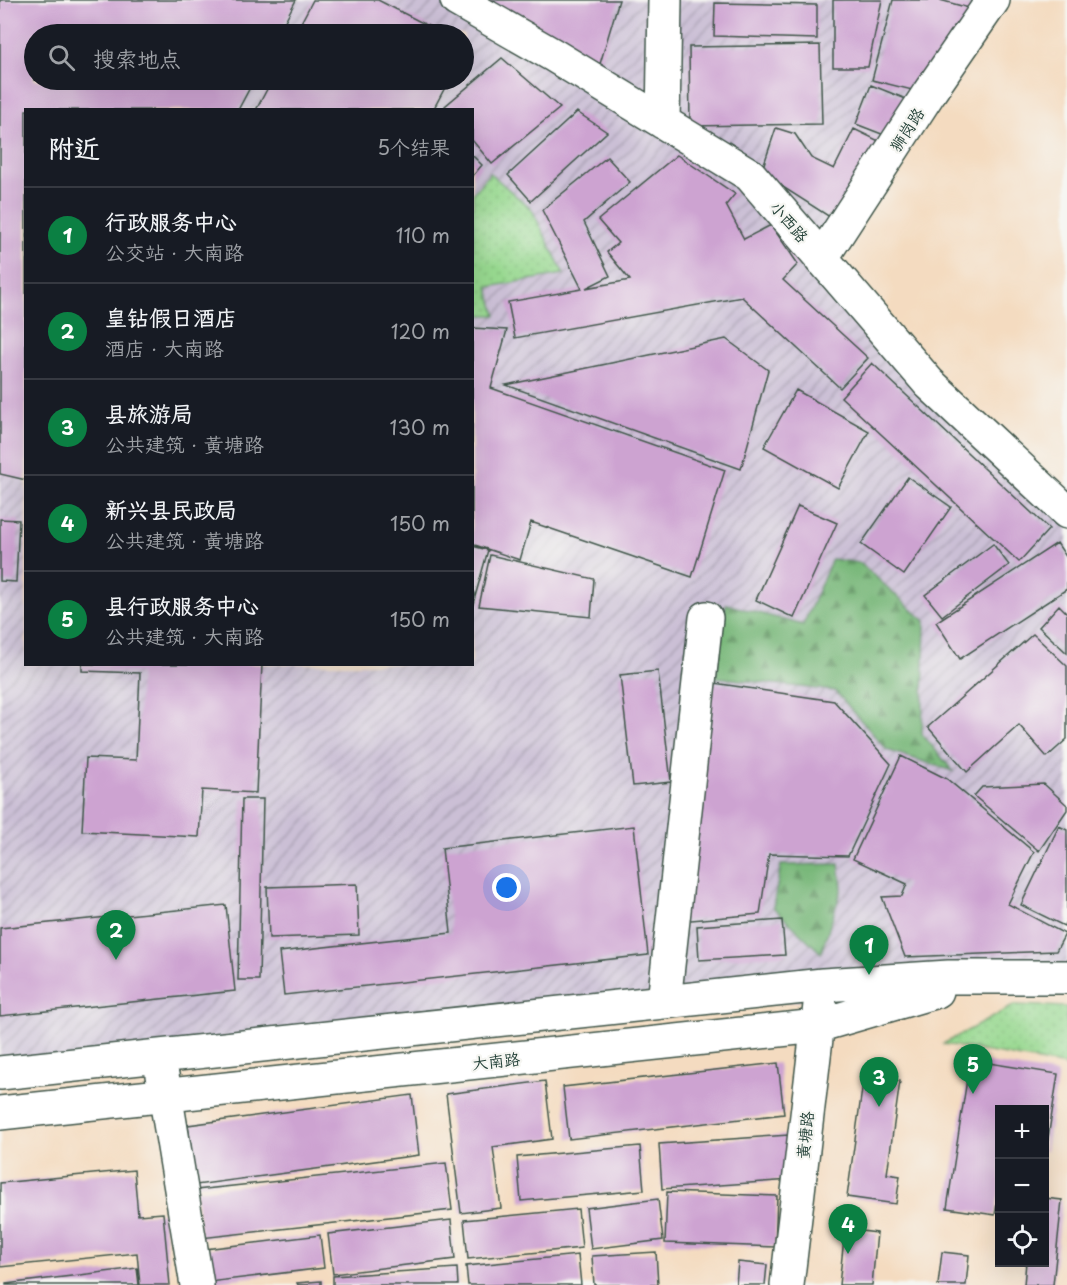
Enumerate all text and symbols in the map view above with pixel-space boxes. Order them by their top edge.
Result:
search box [24,24,474,90]
icon: search [45,41,78,74]
text: 搜索地点 [93,41,181,74]
street label: 狮岗路 [883,102,929,156]
text: 附近 [48,128,100,167]
text: 5个结果 [377,132,450,162]
street label: 小西路 [765,195,815,247]
text: 行政服务中心 [105,204,237,237]
text: 1 [63,220,72,250]
text: 110 m [396,220,450,250]
text: 公交站 · 大南路 [105,237,244,267]
text: 皇钻假日酒店 [105,300,237,333]
text: 2 [60,316,75,346]
text: 120 m [391,316,450,346]
text: 酒店 · 大南路 [105,333,224,363]
text: 县旅游局 [105,396,193,429]
text: 3 [61,412,74,442]
text: 130 m [390,412,450,442]
text: 公共建筑 · 黄塘路 [105,429,264,459]
text: 新兴县民政局 [105,492,237,525]
text: 4 [61,508,74,538]
text: 150 m [390,508,450,538]
text: 公共建筑 · 黄塘路 [105,525,264,555]
text: 县行政服务中心 [105,588,259,621]
text: 5 [61,604,74,634]
text: 150 m [390,604,450,634]
text: 公共建筑 · 大南路 [105,621,264,651]
your location [492,873,521,902]
pin: 2 [96,910,136,960]
pin: 1 [850,926,888,975]
pin: 5 [954,1044,992,1094]
street label: 大南路 [471,1046,521,1074]
pin: 3 [860,1058,898,1107]
map controls [995,1105,1049,1267]
button: + [995,1105,1049,1159]
street label: 黄塘路 [790,1110,818,1160]
button: − [995,1159,1049,1213]
pin: 4 [828,1204,868,1254]
button: locate [995,1213,1049,1267]

